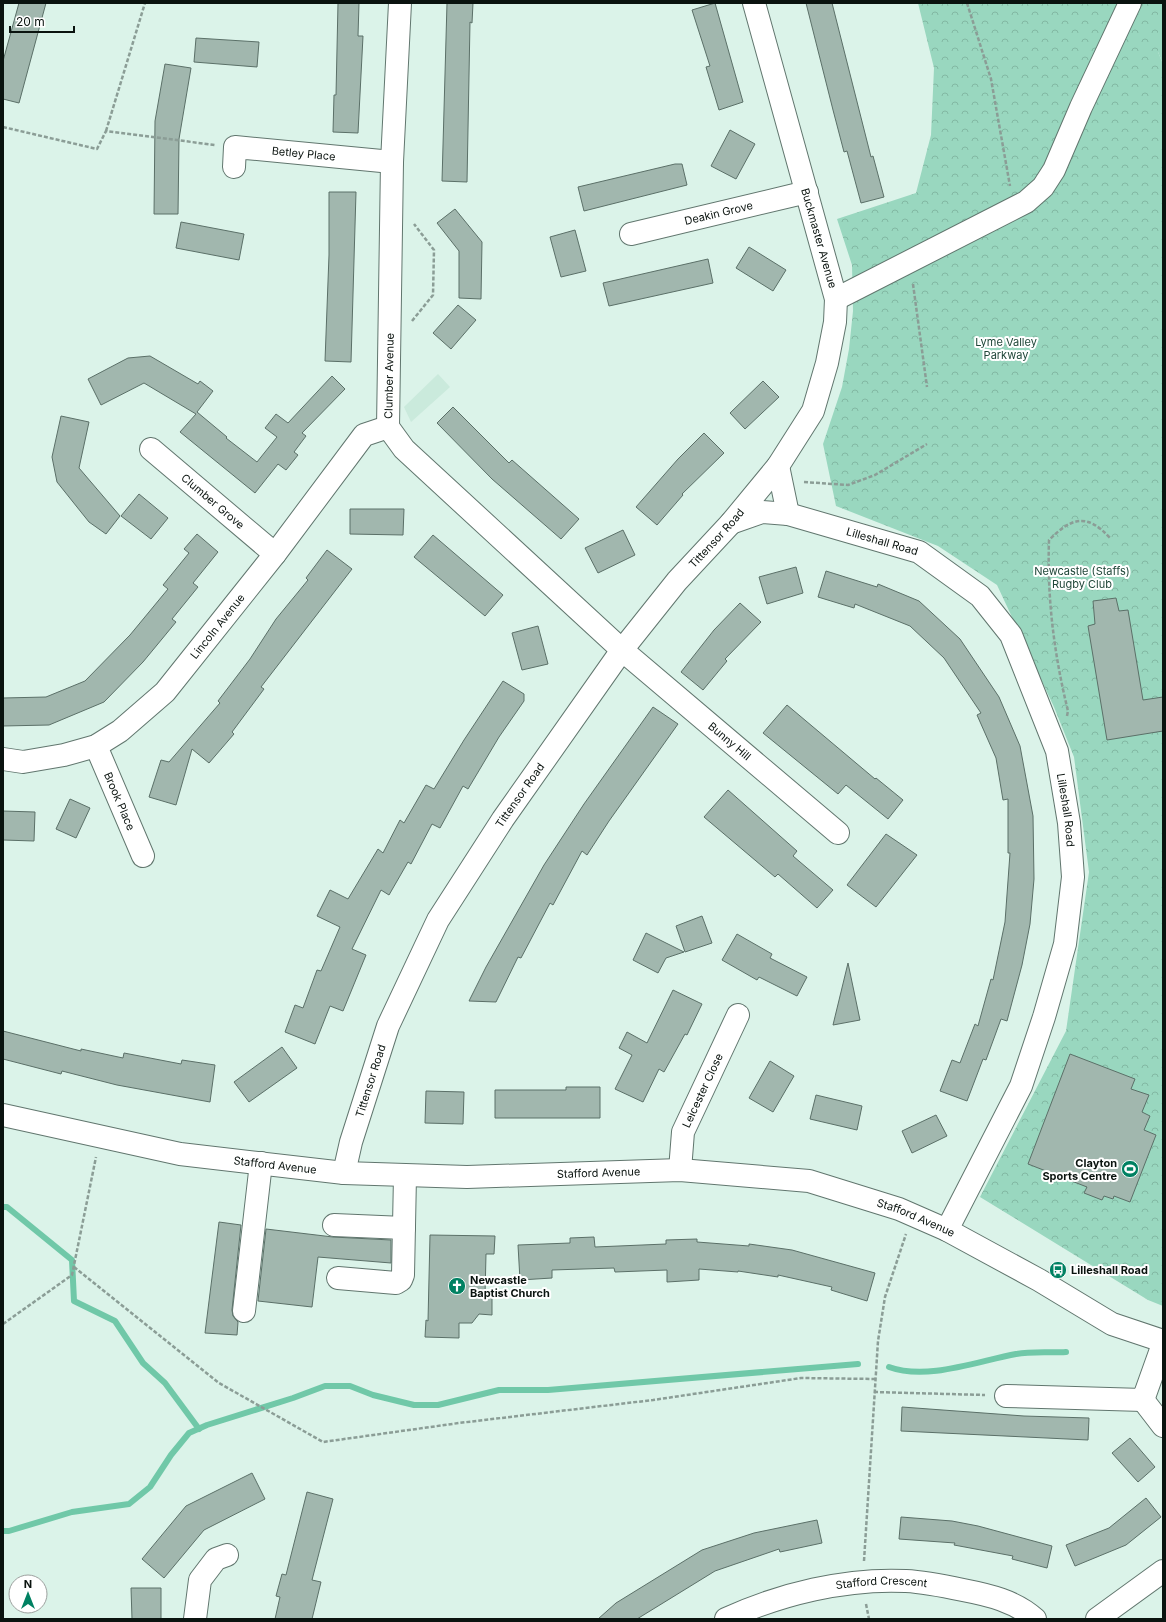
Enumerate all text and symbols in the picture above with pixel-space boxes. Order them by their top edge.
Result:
scale bar [10,8,74,34]
text: 20 m [16,14,45,29]
street label: Betley Place [271,144,336,164]
street label: Buckmaster Avenue [798,186,840,290]
street label: Deakin Grove [683,198,754,228]
street label: Clumber Avenue [381,333,397,419]
park label: Lyme Valley Parkway [975,335,1037,362]
street label: Clumber Grove [178,471,247,532]
street label: Tittensor Road [686,506,747,571]
street label: Lilleshall Road [845,524,920,558]
park label: Newcastle (Staffs) Rugby Club [1034,564,1130,591]
street label: Lincoln Avenue [187,591,248,662]
street label: Bunny Hill [705,719,754,763]
street label: Tittensor Road [492,760,547,830]
street label: Brook Place [101,770,138,832]
street label: Lilleshall Road [1054,772,1078,847]
street label: Tittensor Road [352,1043,389,1119]
street label: Leicester Close [679,1051,726,1130]
street label: Stafford Avenue [233,1153,317,1177]
place label: Clayton Sports Centre [1042,1156,1117,1183]
sports icon: Clayton Sports Centre [1120,1159,1140,1179]
street label: Stafford Avenue [557,1164,640,1181]
street label: Stafford Avenue [875,1195,957,1240]
bus stop icon: Lilleshall Road [1048,1260,1068,1280]
place label: Lilleshall Road [1071,1263,1148,1277]
place label: Newcastle Baptist Church [470,1273,550,1300]
church icon: Newcastle Baptist Church [447,1276,467,1296]
north arrow [8,1574,48,1614]
street label: Stafford Crescent [835,1574,929,1592]
text: N [24,1577,32,1591]

